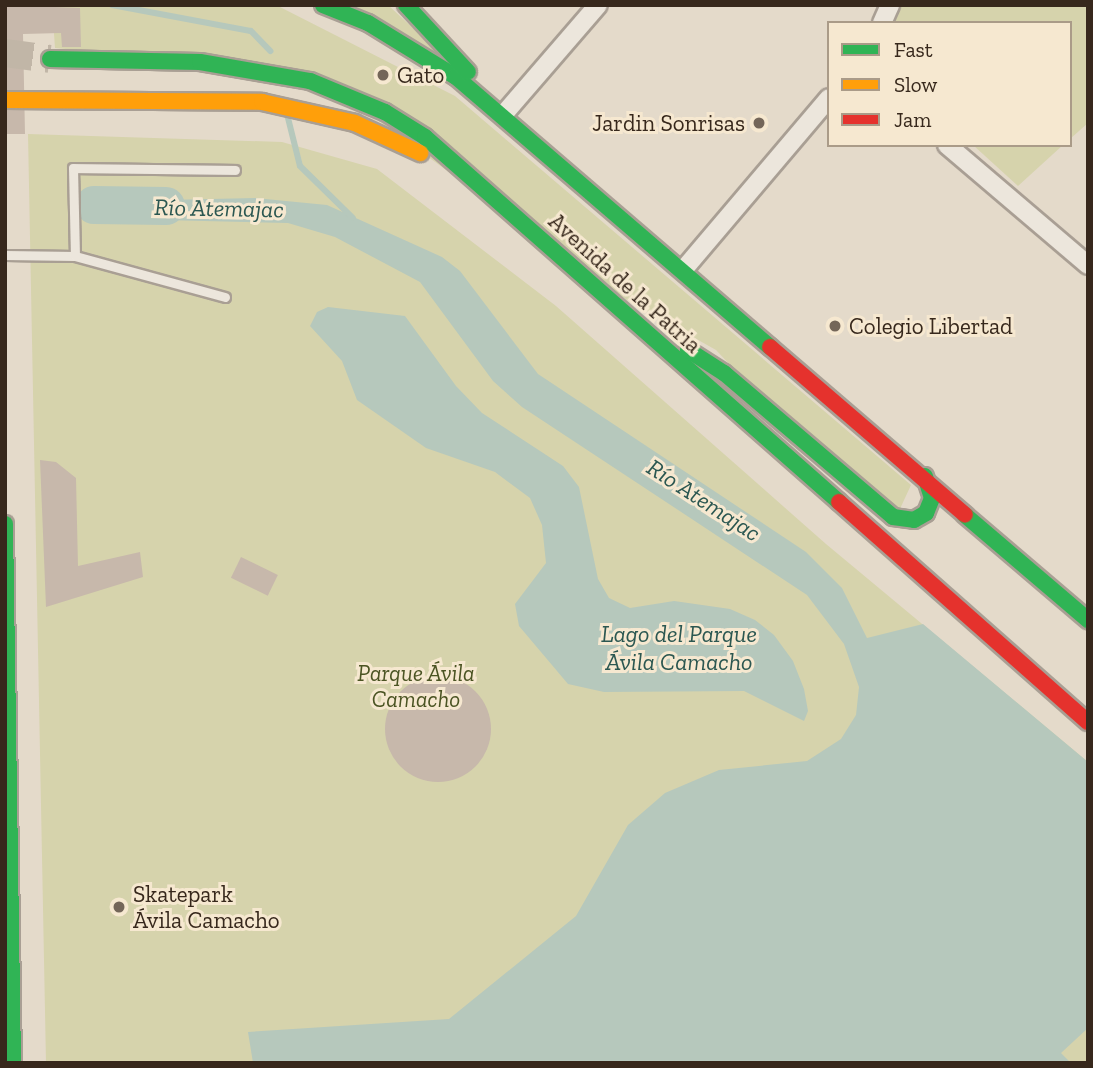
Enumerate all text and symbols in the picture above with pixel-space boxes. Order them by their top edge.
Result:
legend [827,21,1072,147]
text: Fast [894,37,933,62]
place label: Gato [397,61,444,89]
marker: Gato [375,67,391,83]
text: Slow [894,72,937,97]
text: Jam [894,107,931,132]
place label: Jardin Sonrisas [592,109,745,137]
marker: Jardin Sonrisas [751,115,767,131]
water label: Río Atemajac [154,192,284,224]
street label: Avenida de la Patria [543,207,707,359]
place label: Colegio Libertad [849,312,1013,340]
marker: Colegio Libertad [827,318,843,334]
water label: Río Atemajac [641,452,767,548]
water label: Lago del Parque Ávila Camacho [601,620,757,676]
park label: Parque Ávila Camacho [357,659,475,713]
place label: Skatepark Ávila Camacho [133,880,280,934]
marker: Skatepark Ávila Camacho [111,899,127,915]

